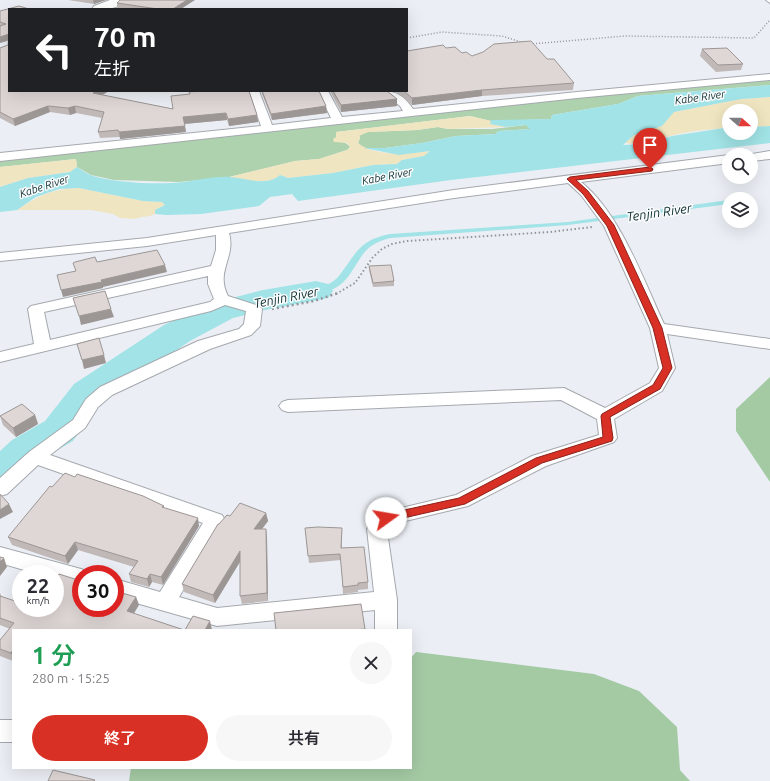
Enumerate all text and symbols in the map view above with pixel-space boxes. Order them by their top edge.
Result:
text: 70 m [94,21,156,52]
icon: left [28,24,80,76]
text: 左折 [94,58,130,78]
water label: Kabe River [674,87,727,106]
north arrow [722,104,758,140]
map controls [722,104,758,228]
pin [633,128,667,169]
icon: arrive [639,134,661,156]
button: search [722,148,758,184]
water label: Kabe River [361,165,414,187]
water label: Kabe River [18,172,71,200]
button: layers [722,192,758,228]
water label: Tenjin River [626,200,694,224]
water label: Tenjin River [252,284,321,310]
position arrow [365,497,407,539]
speed limit sign: 30 [72,565,124,617]
text: 22 [27,574,49,597]
text: km/h [26,595,50,606]
text: 1 分 [32,642,75,669]
button: close [350,642,392,684]
text: 280 m · 15:25 [32,671,110,685]
button: 終了 [32,715,208,761]
button: 共有 [216,715,392,761]

